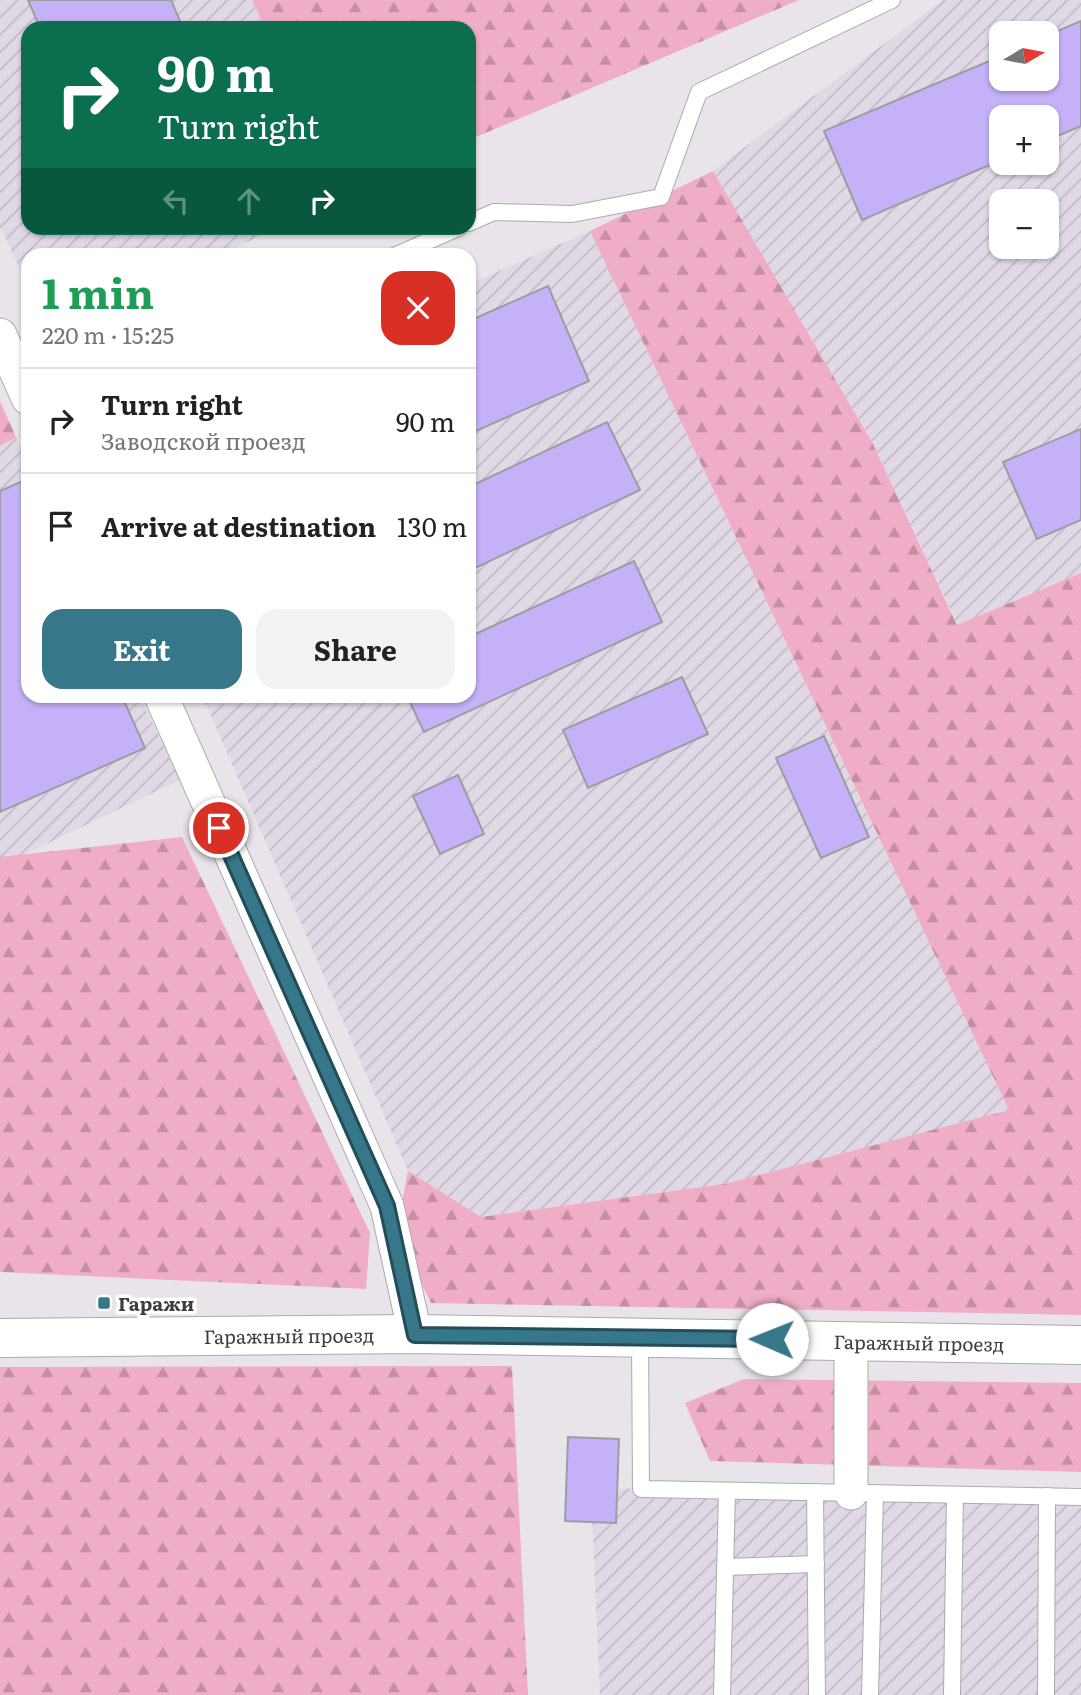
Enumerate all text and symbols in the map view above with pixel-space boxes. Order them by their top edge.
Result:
north arrow [989,21,1059,91]
map controls [989,21,1059,259]
text: 90 m [157,34,274,107]
icon: right [42,49,133,140]
text: Turn right [157,101,319,149]
button: + [989,105,1059,175]
icon: left [157,182,195,220]
icon: ahead [230,182,268,220]
icon: right [303,182,341,220]
button: − [989,189,1059,259]
text: 1 min [42,260,154,322]
button: close [381,271,455,345]
text: 220 m · 15:25 [42,317,174,351]
text: Turn right [101,384,243,423]
text: 90 m [396,401,455,440]
icon: right [42,402,80,440]
text: Заводской проезд [101,423,306,457]
text: Arrive at destination [101,506,376,545]
text: 130 m [397,506,467,545]
icon: arrive [42,507,80,545]
button: Exit [42,609,242,689]
button: Share [256,609,455,689]
pin [189,798,249,858]
icon: arrive [200,809,238,847]
place label: Гаражи [118,1289,194,1317]
marker: Гаражи [96,1295,112,1311]
position arrow [735,1302,809,1376]
street label: Гаражный проезд [204,1320,374,1350]
street label: Гаражный проезд [833,1327,1004,1358]

